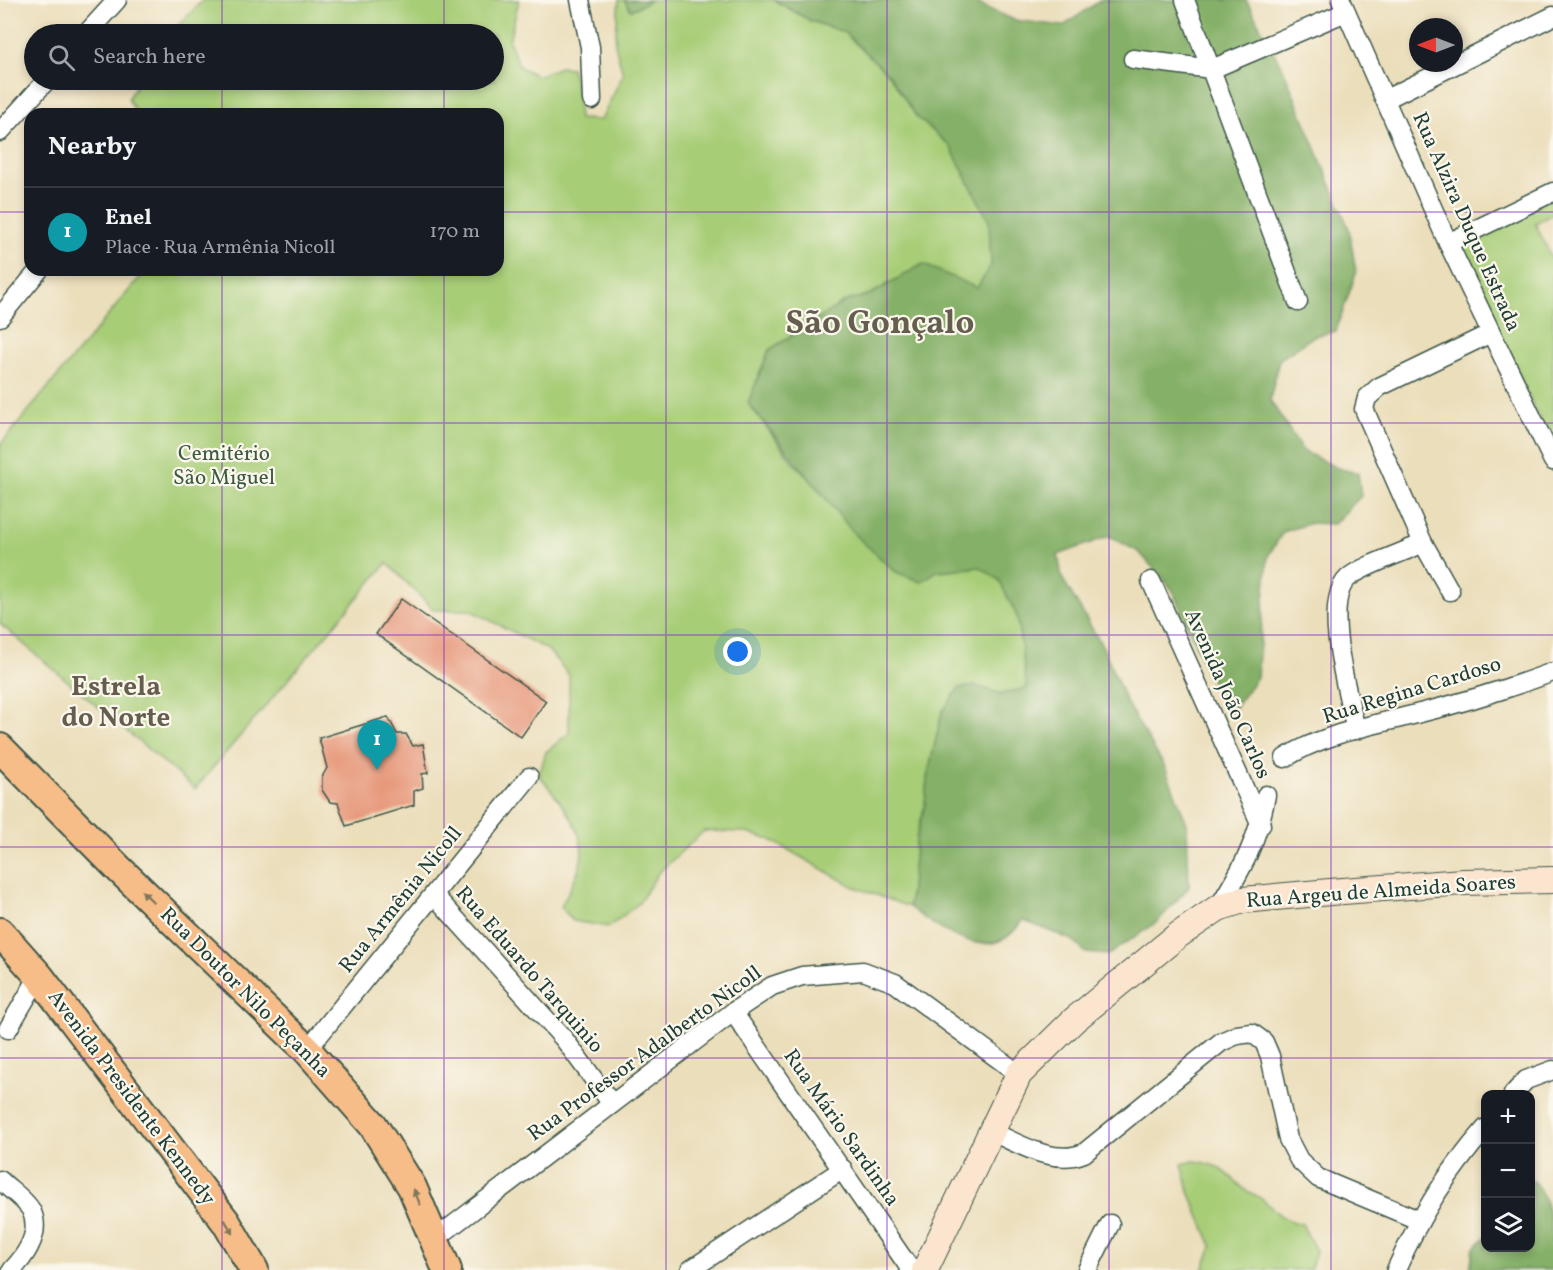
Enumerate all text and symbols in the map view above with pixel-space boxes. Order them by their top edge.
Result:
north arrow [1409,18,1463,72]
search box [24,24,504,90]
icon: search [45,41,78,74]
text: Search here [93,42,206,73]
street label: Rua Alzira Duque Estrada [1404,108,1528,336]
text: Nearby [48,129,137,165]
text: Enel [105,203,152,234]
text: 1 [63,218,72,246]
text: 170 m [430,218,480,246]
text: Place · Rua Armênia Nicoll [105,234,336,262]
district label: São Gonçalo [786,302,974,348]
park label: Cemitério São Miguel [173,440,275,493]
street label: Avenida João Carlos [1177,604,1277,784]
your location [723,637,752,666]
street label: Rua Regina Cardoso [1319,650,1505,732]
district label: Estrela do Norte [62,669,170,738]
pin: 1 [358,720,397,770]
street label: Rua Armênia Nicoll [333,820,469,980]
street label: Rua Argeu de Almeida Soares [1245,868,1517,916]
street label: Rua Eduardo Tarquinio [448,880,610,1060]
one-way arrow [141,890,155,904]
street label: Rua Doutor Nilo Peçanha [153,901,337,1085]
street label: Rua Professor Adalberto Nicoll [522,959,768,1149]
street label: Avenida Presidente Kennedy [40,984,222,1212]
street label: Rua Mário Sardinha [776,1044,906,1212]
map controls [1481,1090,1535,1252]
button: + [1481,1090,1535,1144]
button: − [1481,1144,1535,1198]
one-way arrow [412,1188,421,1205]
button: layers [1481,1198,1535,1252]
one-way arrow [223,1219,234,1235]

